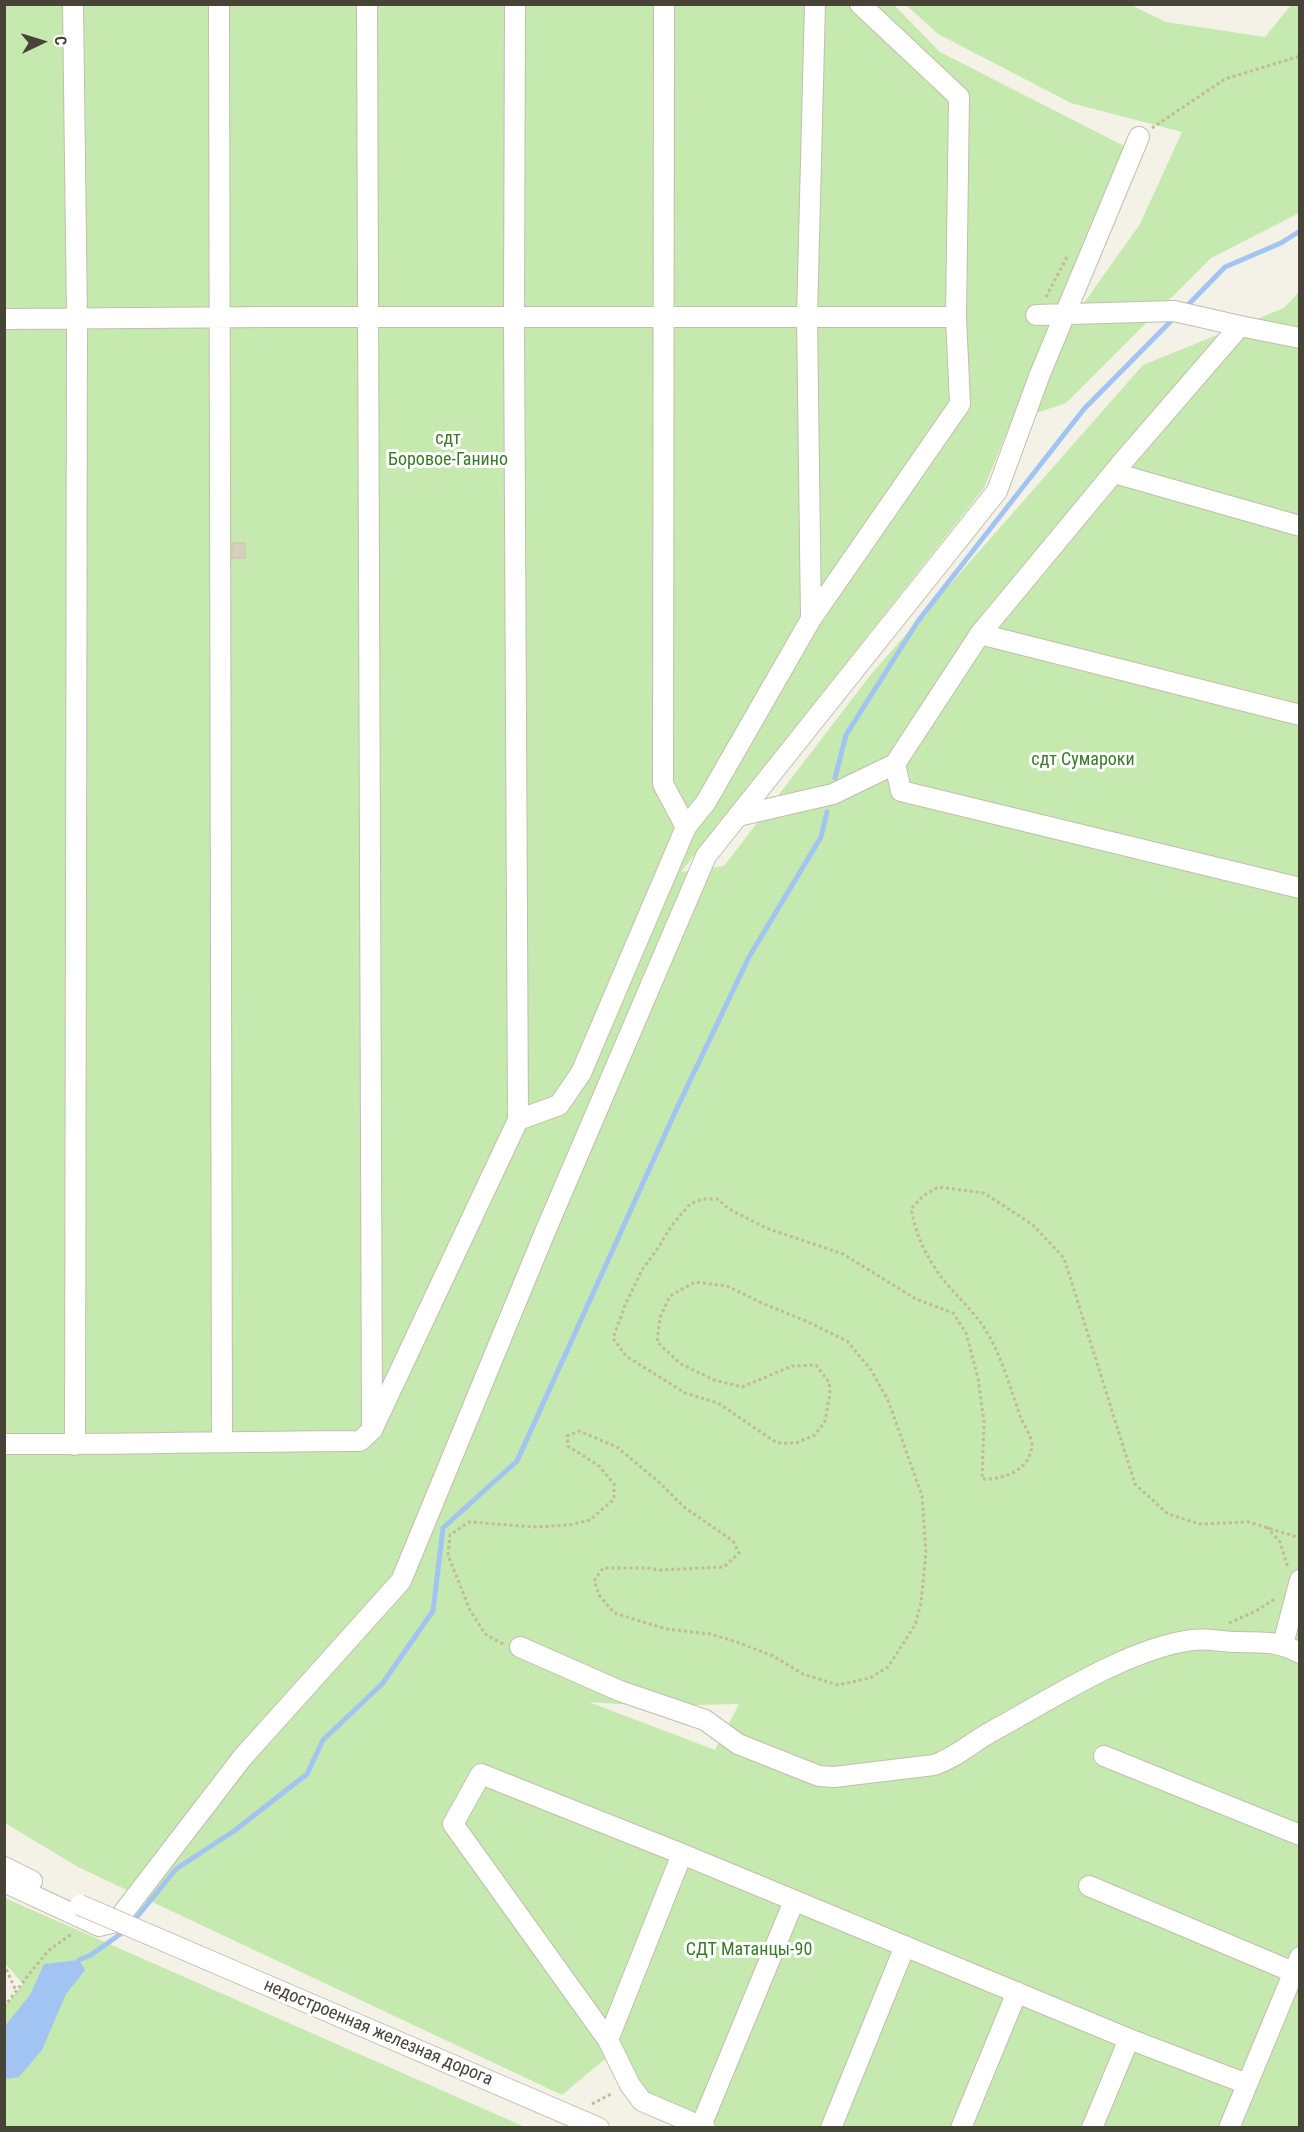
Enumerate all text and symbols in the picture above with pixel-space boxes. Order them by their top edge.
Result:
north arrow [12,12,72,72]
text: С [51,35,70,46]
park label: сдт Боровое-Ганино [388,428,508,470]
park label: сдт Сумароки [1031,749,1135,771]
park label: СДТ Матанцы-90 [686,1939,812,1961]
street label: недостроенная железная дорога [260,1975,496,2091]

